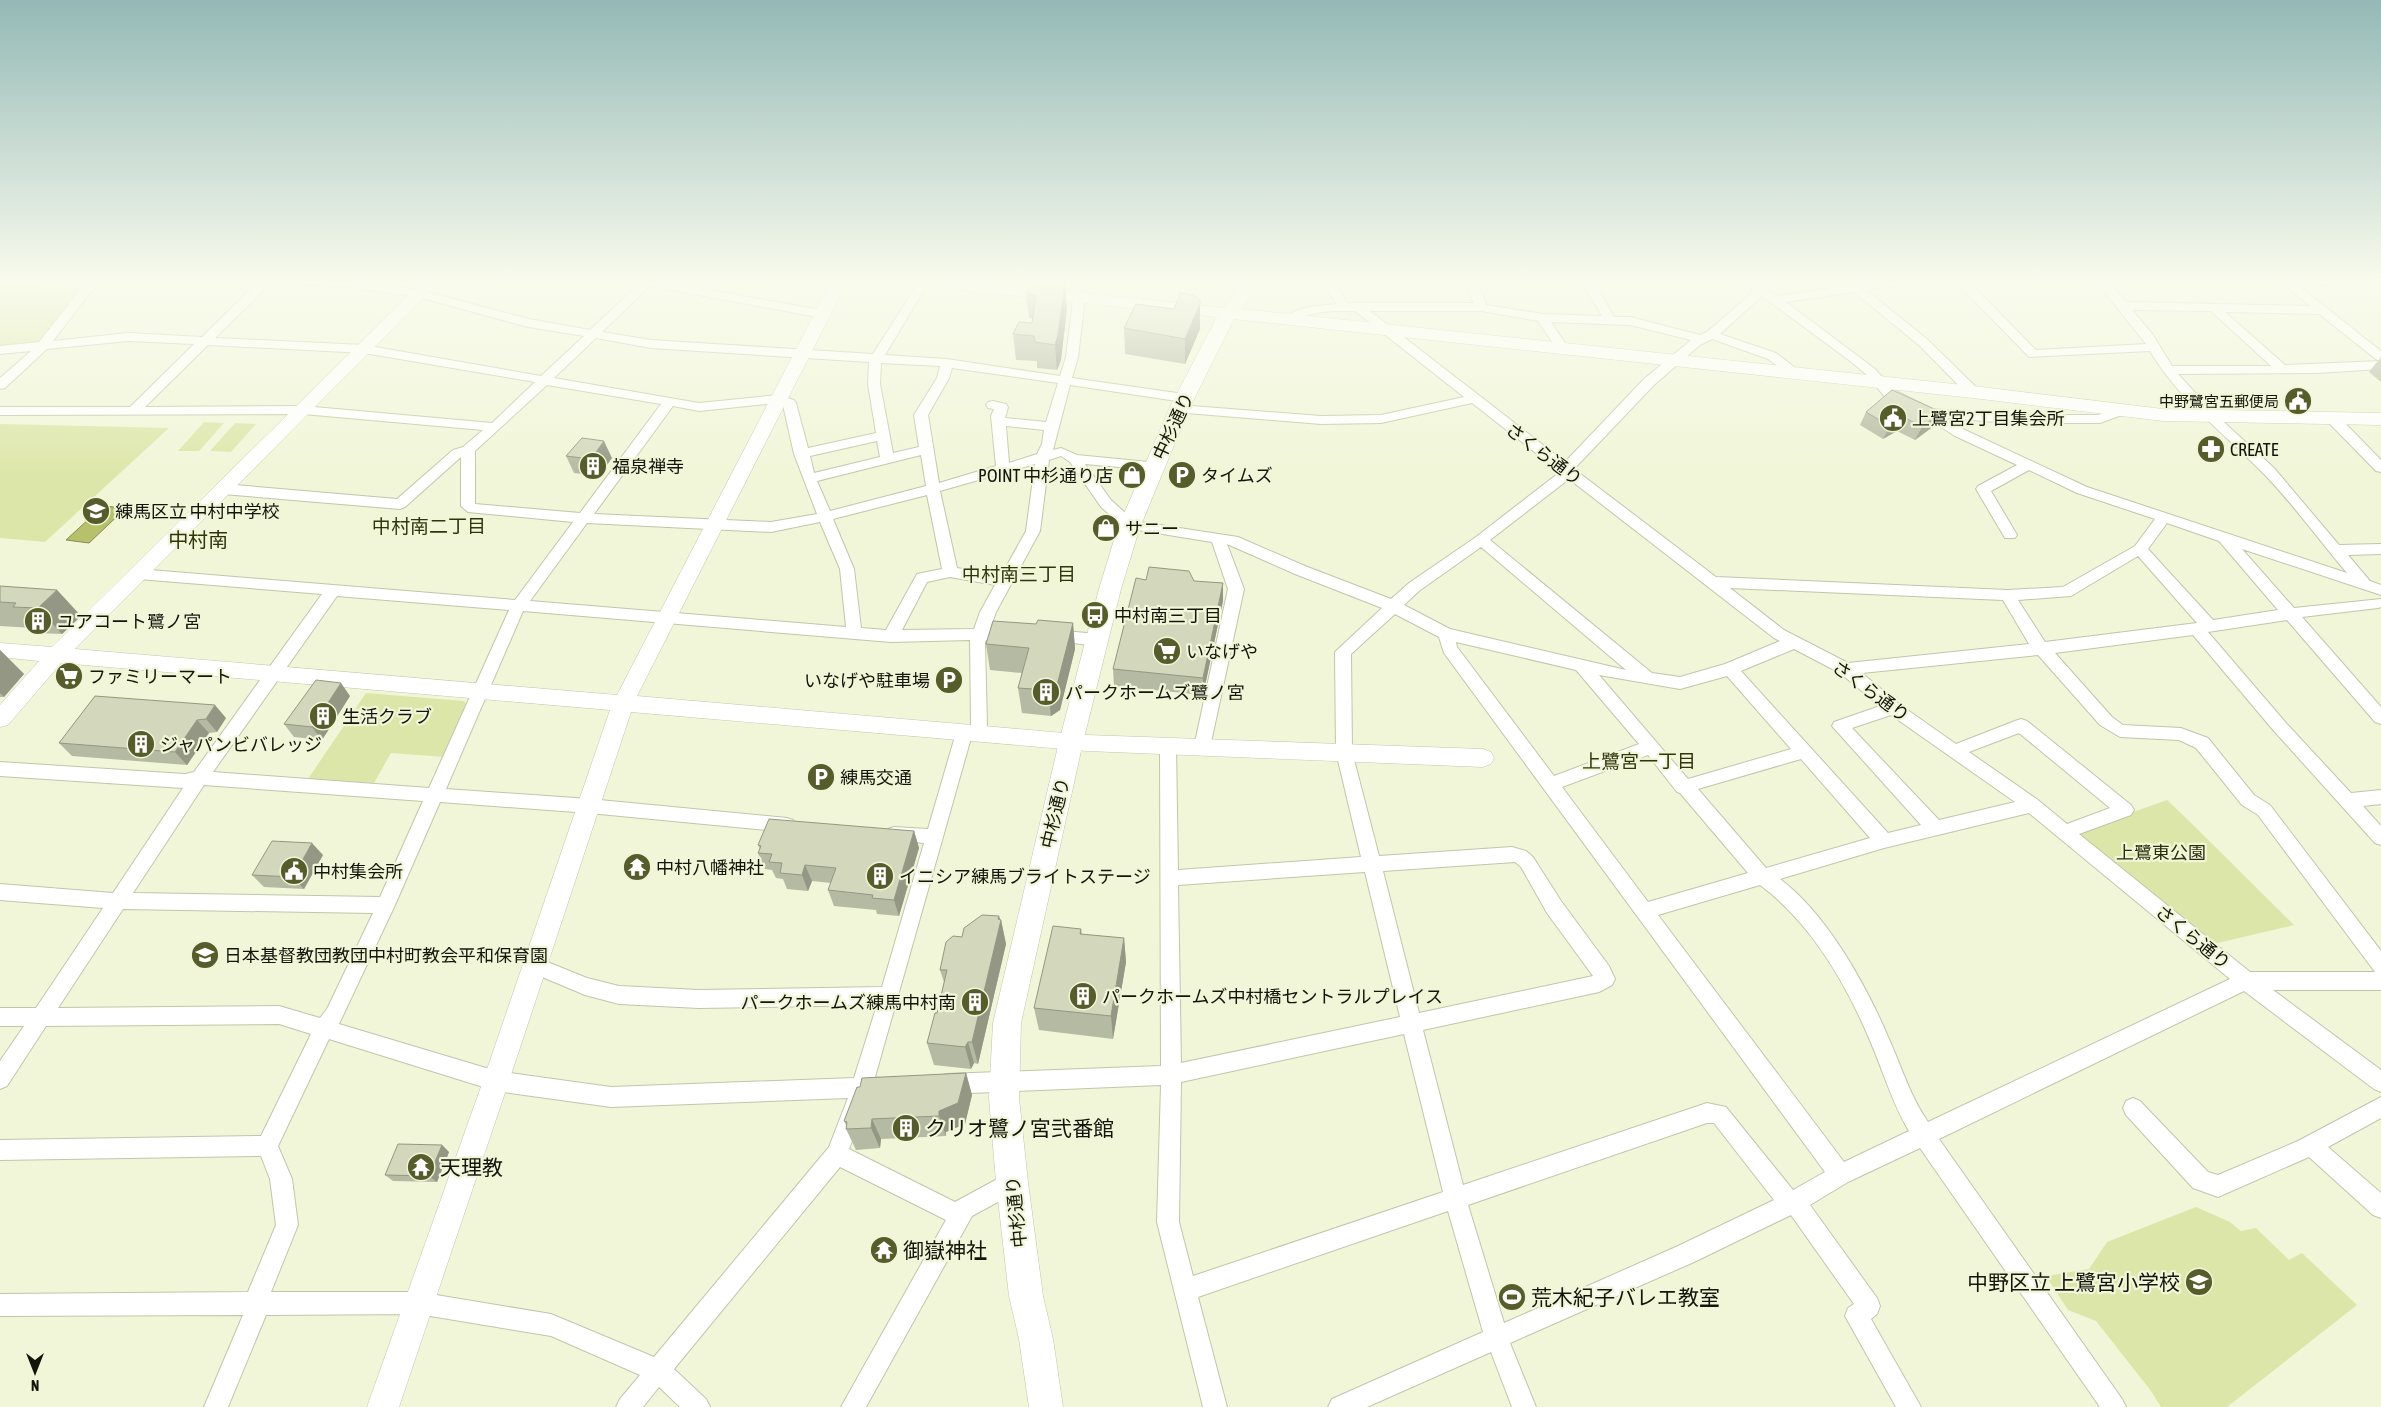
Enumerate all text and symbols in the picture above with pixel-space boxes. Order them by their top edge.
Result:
public building icon: 中野鷺宮五郵便局 [2283,386,2313,416]
street label: 中杉通り [1148,389,1198,463]
place label: 中野鷺宮五郵便局 [2159,393,2279,410]
public building icon: 上鷺宮2丁目集会所 [1878,403,1908,433]
place label: 上鷺宮2丁目集会所 [1912,408,2064,429]
street label: さくら通り [1502,419,1586,489]
pharmacy icon: CREATE [2196,434,2226,464]
place label: CREATE [2230,439,2279,460]
building icon: 福泉禅寺 [578,451,608,481]
place label: 福泉禅寺 [612,456,684,477]
shop icon: POINT 中杉通り店 [1117,460,1147,490]
parking icon: タイムズ [1167,460,1197,490]
place label: POINT 中杉通り店 [978,465,1113,486]
place label: タイムズ [1201,465,1273,486]
school or university icon: 練馬区立 中村中学校 [81,496,111,526]
place label: 練馬区立 中村中学校 [115,501,279,522]
shop icon: サニー [1091,513,1121,543]
district label: 中村南二丁目 [372,515,486,537]
place label: サニー [1125,518,1179,539]
district label: 中村南 [168,528,228,551]
district label: 中村南三丁目 [962,563,1076,585]
bus stop icon: 中村南三丁目 [1080,600,1110,630]
place label: 中村南三丁目 [1114,605,1222,626]
building icon: ユアコート鷺ノ宮 [23,606,53,636]
place label: ユアコート鷺ノ宮 [57,611,201,632]
supermarket icon: いなげや [1152,636,1182,666]
place label: いなげや [1186,641,1258,662]
street label: さくら通り [1828,656,1914,726]
supermarket icon: ファミリーマート [54,661,84,691]
parking icon: いなげや駐車場 [934,665,964,695]
place label: ファミリーマート [88,666,232,687]
place label: いなげや駐車場 [804,670,930,691]
building icon: パークホームズ鷺ノ宮 [1031,677,1061,707]
place label: パークホームズ鷺ノ宮 [1065,682,1244,703]
building icon: 生活クラブ [308,701,338,731]
place label: 生活クラブ [342,706,432,727]
building icon: ジャパンビバレッジ [126,729,156,759]
place label: ジャパンビバレッジ [160,734,322,755]
district label: 上鷺宮一丁目 [1582,750,1696,772]
parking icon: 練馬交通 [806,762,836,792]
place label: 練馬交通 [840,767,912,788]
street label: 中杉通り [1037,776,1073,850]
park label: 上鷺東公園 [2116,842,2206,863]
temple icon: 中村八幡神社 [622,852,652,882]
public building icon: 中村集会所 [279,856,309,886]
place label: 中村八幡神社 [656,857,764,878]
place label: 中村集会所 [313,861,403,882]
building icon: イニシア練馬ブライトステージ [865,861,895,891]
place label: イニシア練馬ブライトステージ [899,866,1151,887]
street label: さくら通り [2151,901,2235,973]
school or university icon: 日本基督教団教団中村町教会平和保育園 [190,940,220,970]
place label: 日本基督教団教団中村町教会平和保育園 [224,945,548,966]
building icon: パークホームズ中村橋セントラルプレイス [1068,981,1098,1011]
place label: パークホームズ中村橋セントラルプレイス [1102,986,1443,1007]
building icon: パークホームズ練馬中村南 [960,987,990,1017]
place label: パークホームズ練馬中村南 [741,992,956,1013]
building icon: クリオ鷺ノ宮弐番館 [891,1113,921,1143]
place label: クリオ鷺ノ宮弐番館 [925,1116,1114,1140]
temple icon: 天理教 [406,1152,436,1182]
place label: 天理教 [440,1155,503,1179]
street label: 中杉通り [1002,1175,1030,1249]
temple icon: 御嶽神社 [869,1235,899,1265]
place label: 御嶽神社 [903,1238,987,1262]
school or university icon: 中野区立 上鷺宮小学校 [2184,1267,2214,1297]
place label: 中野区立 上鷺宮小学校 [1967,1270,2180,1294]
sports icon: 荒木紀子バレエ教室 [1497,1282,1527,1312]
place label: 荒木紀子バレエ教室 [1531,1285,1720,1309]
north arrow [10,1347,60,1397]
text: N [31,1377,39,1393]

